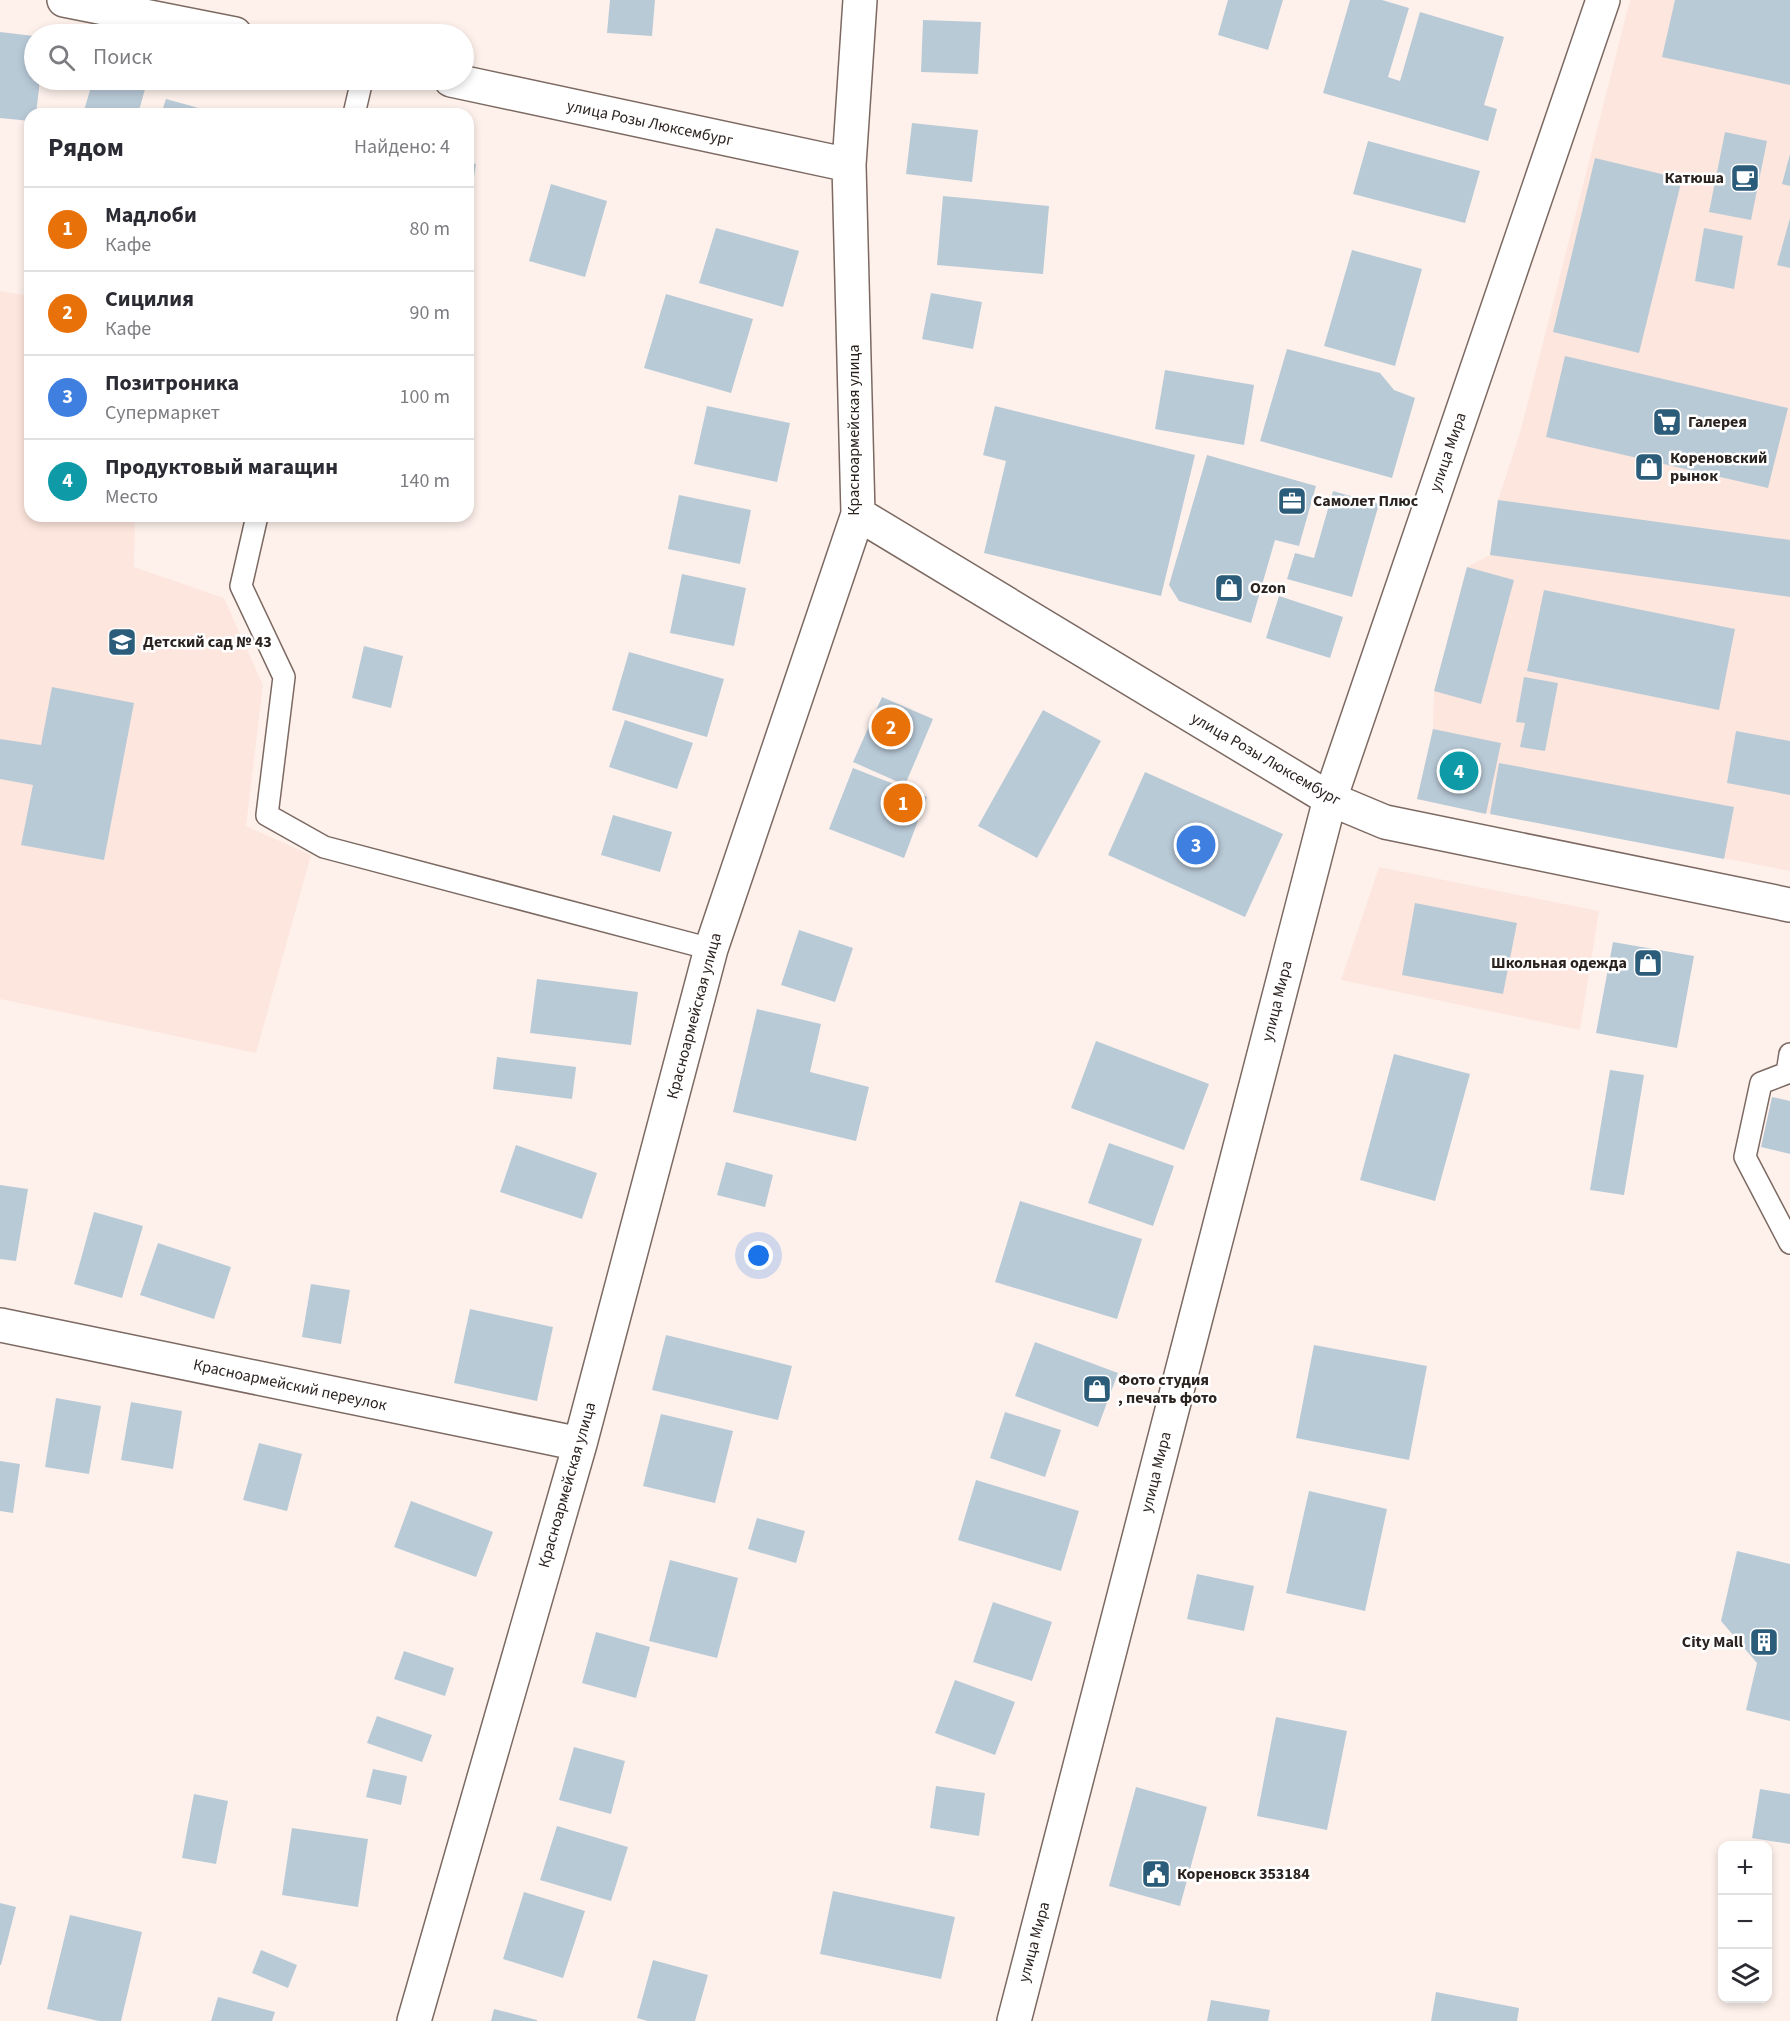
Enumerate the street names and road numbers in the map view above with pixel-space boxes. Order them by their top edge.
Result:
street label: улица Розы Люксембург [565,95,736,151]
street label: Красноармейская улица [843,344,865,516]
street label: улица Мира [1424,409,1472,495]
street label: улица Розы Люксембург [1187,707,1345,811]
street label: Красноармейская улица [661,930,727,1102]
street label: улица Мира [1256,958,1298,1044]
street label: Красноармейский переулок [191,1354,389,1416]
street label: Красноармейская улица [533,1400,601,1570]
street label: улица Мира [1135,1429,1177,1515]
street label: улица Мира [1013,1899,1055,1985]

